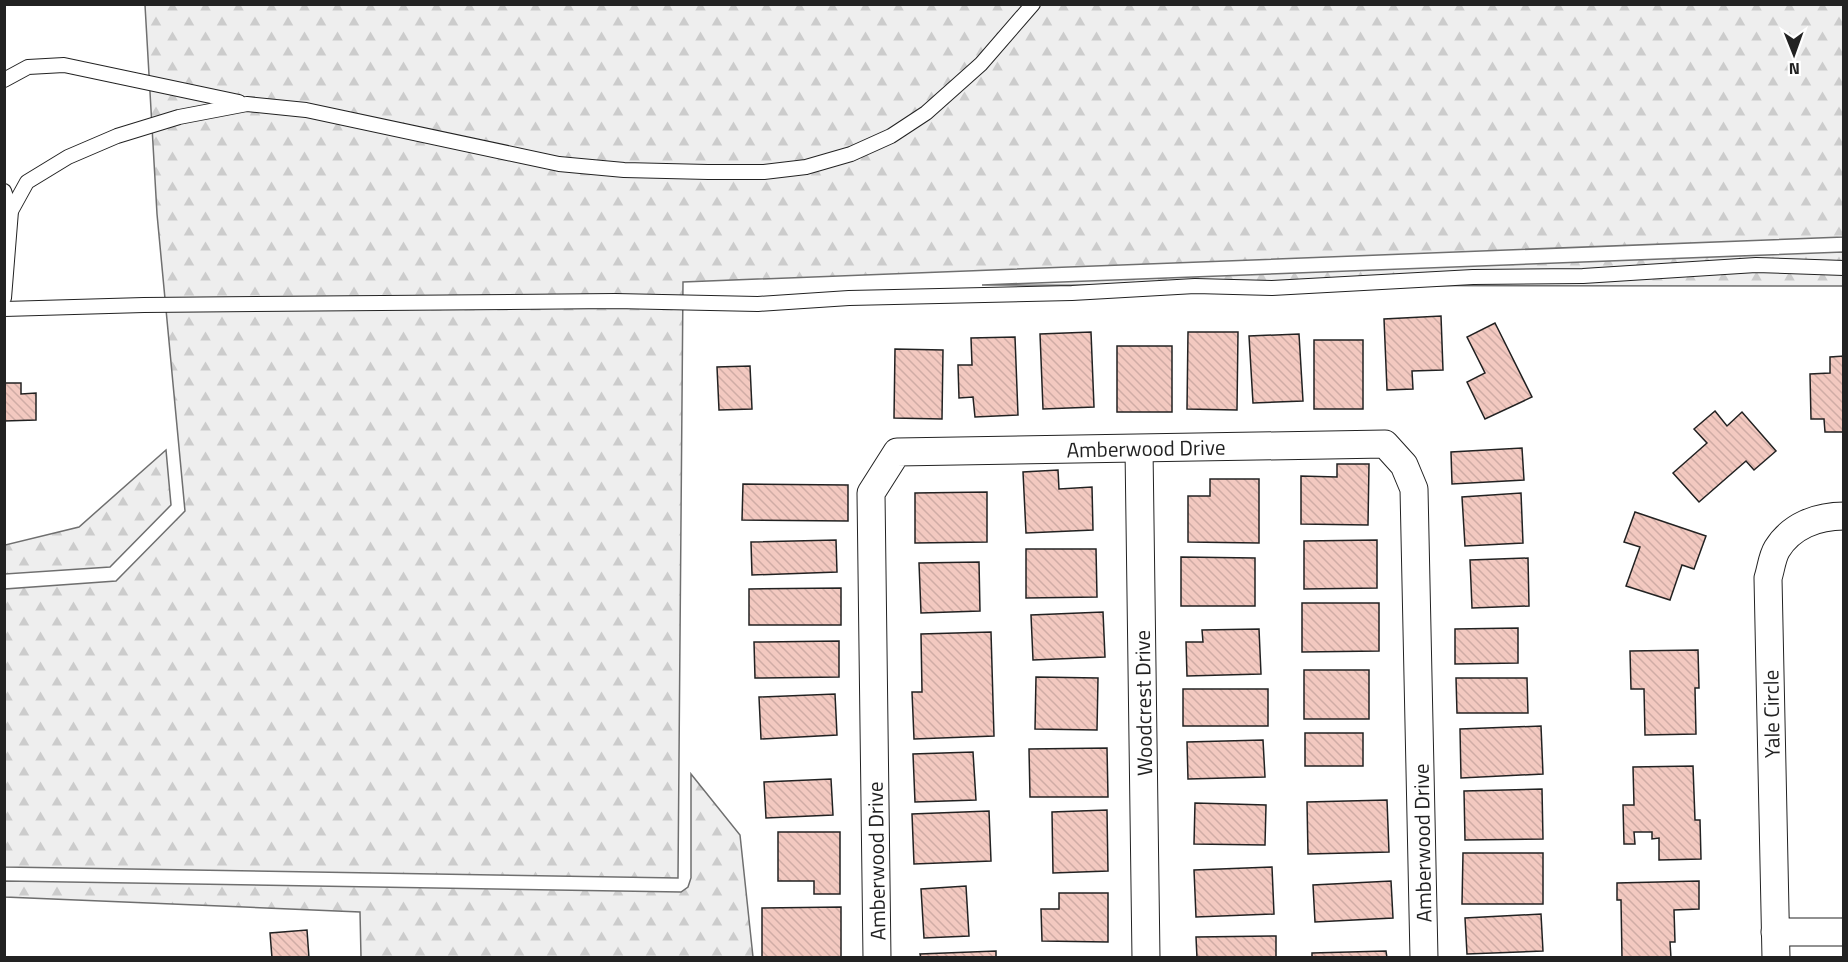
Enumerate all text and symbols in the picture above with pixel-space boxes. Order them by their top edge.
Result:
north arrow [1764,24,1824,84]
text: N [1789,57,1800,81]
street label: Amberwood Drive [1066,431,1226,465]
street label: Woodcrest Drive [1126,630,1160,776]
street label: Yale Circle [1754,670,1788,758]
street label: Amberwood Drive [1405,763,1439,923]
street label: Amberwood Drive [859,781,893,941]

